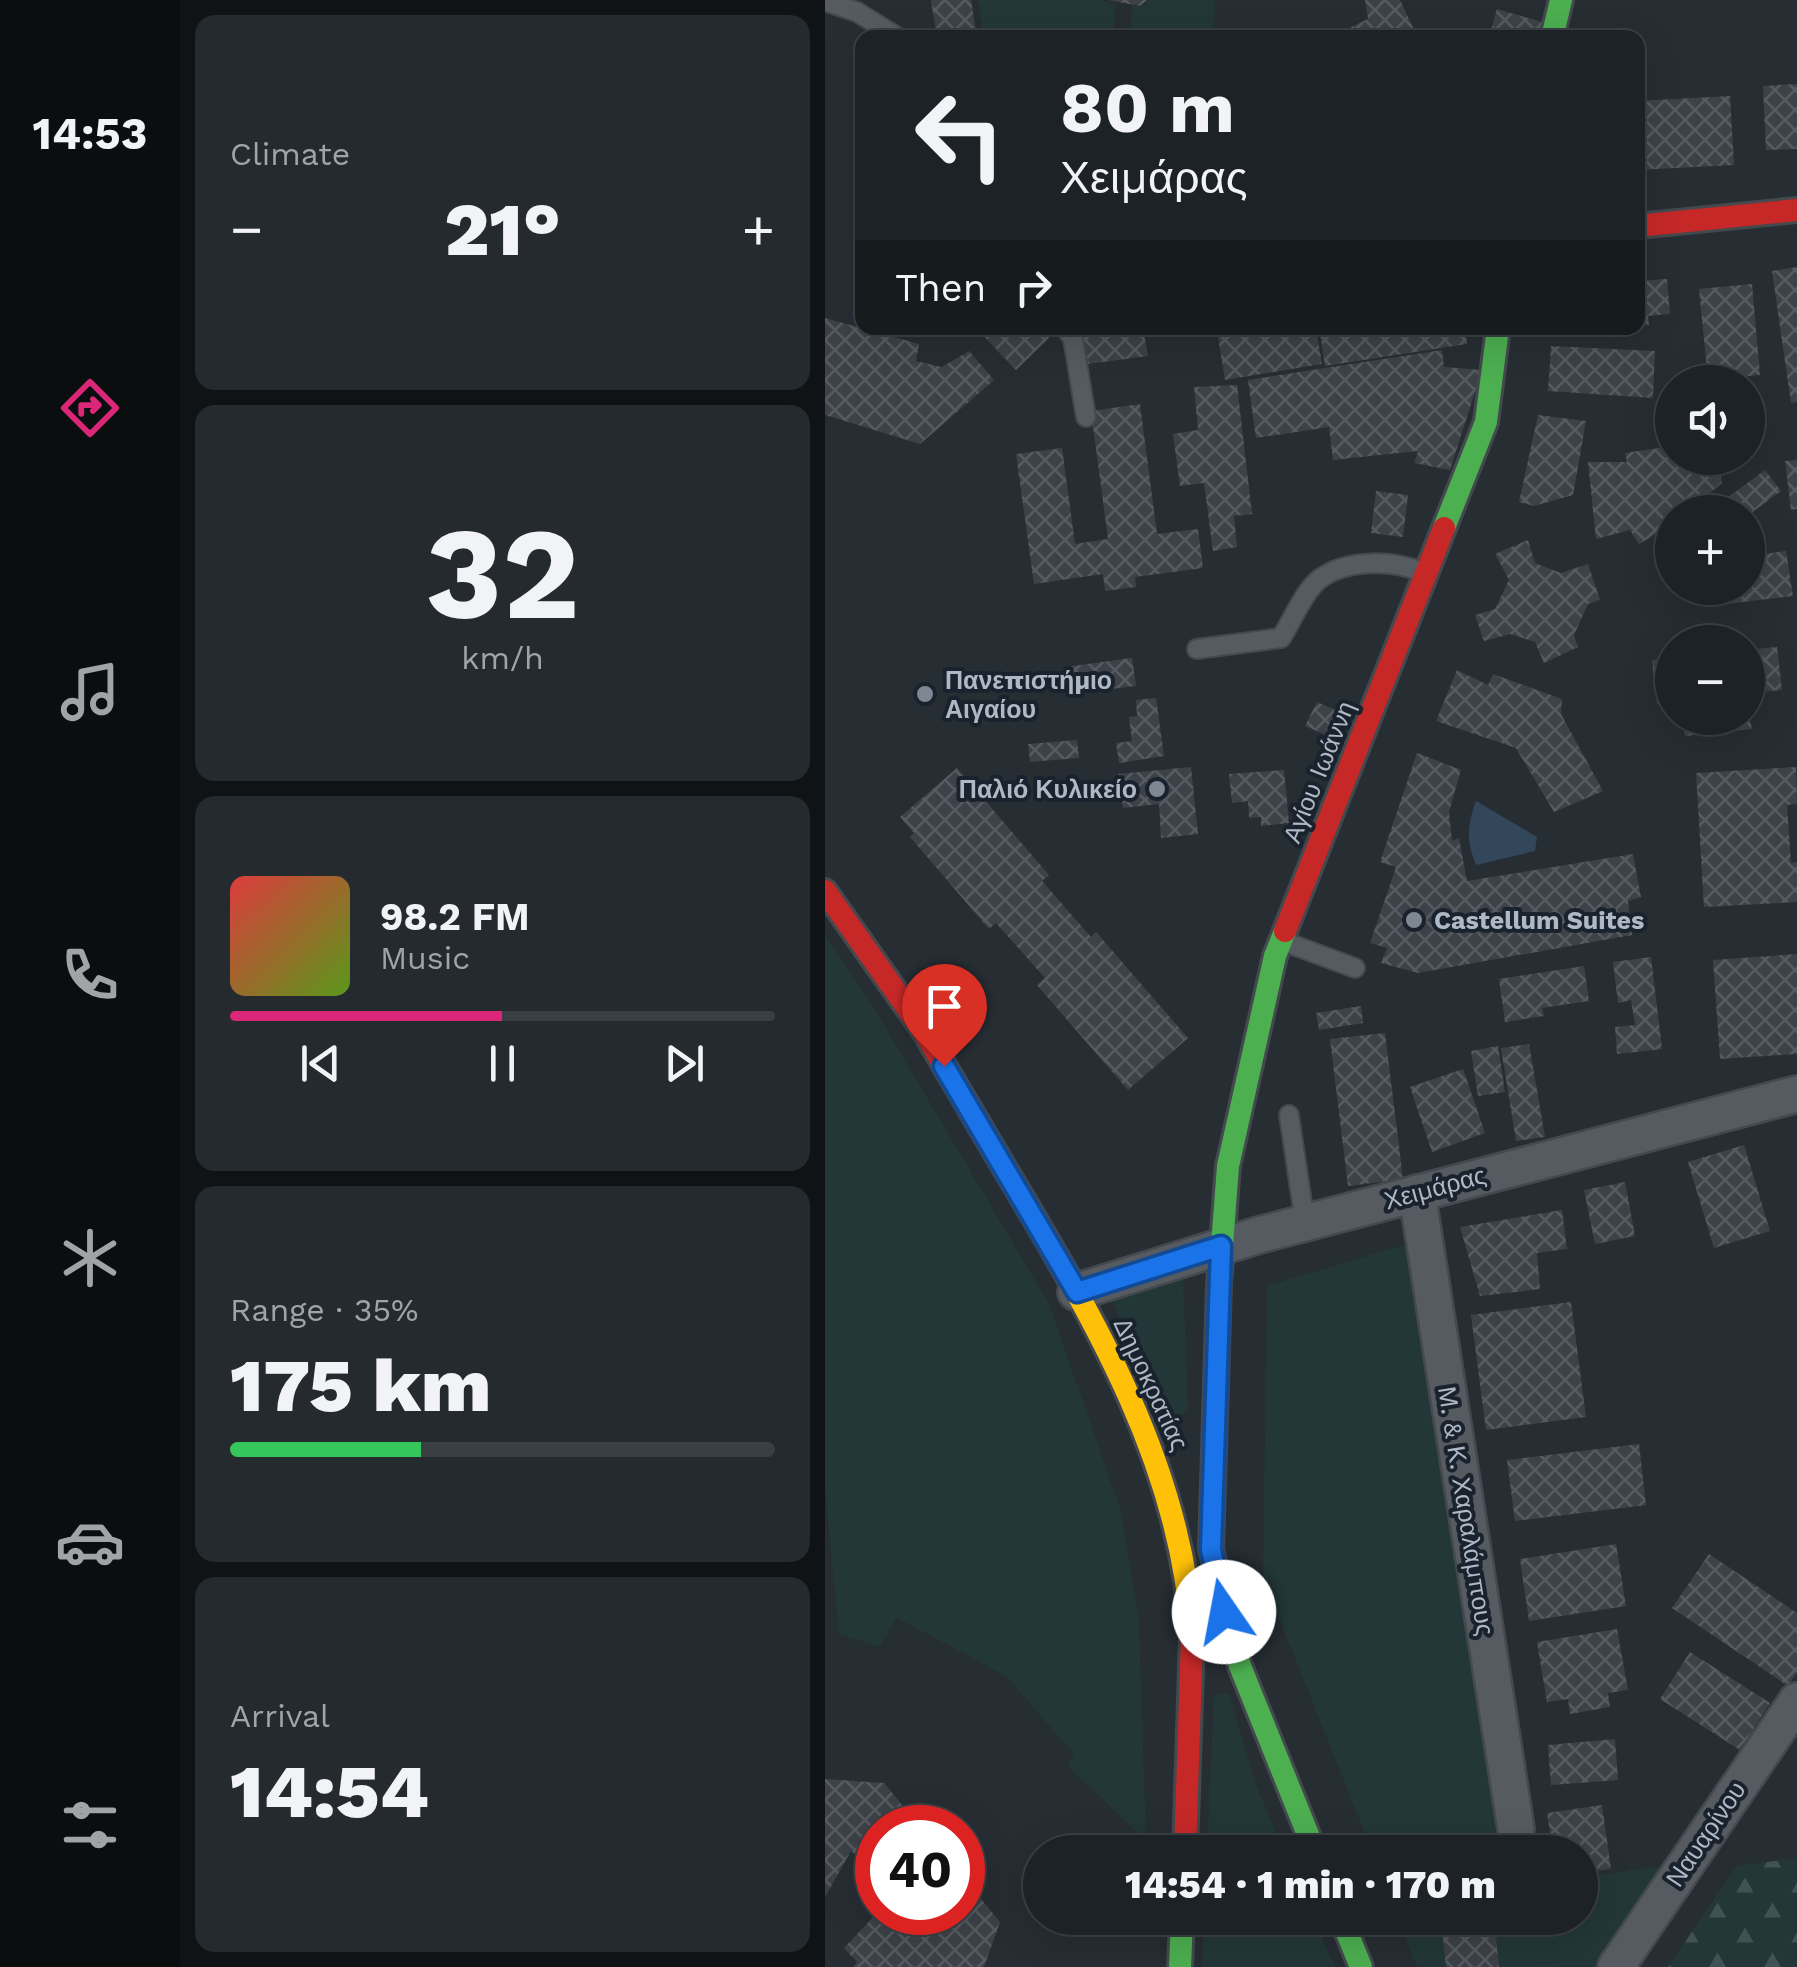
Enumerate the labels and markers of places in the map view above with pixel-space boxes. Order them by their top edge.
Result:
place label: Πανεπιστήμιο Αιγαίου [945,666,1112,724]
marker: Πανεπιστήμιο Αιγαίου [914,683,936,705]
place label: Παλιό Κυλικείο [959,775,1137,804]
marker: Παλιό Κυλικείο [1146,778,1168,800]
place label: Castellum Suites [1434,906,1644,935]
marker: Castellum Suites [1403,909,1425,931]
pin [902,964,987,1067]

